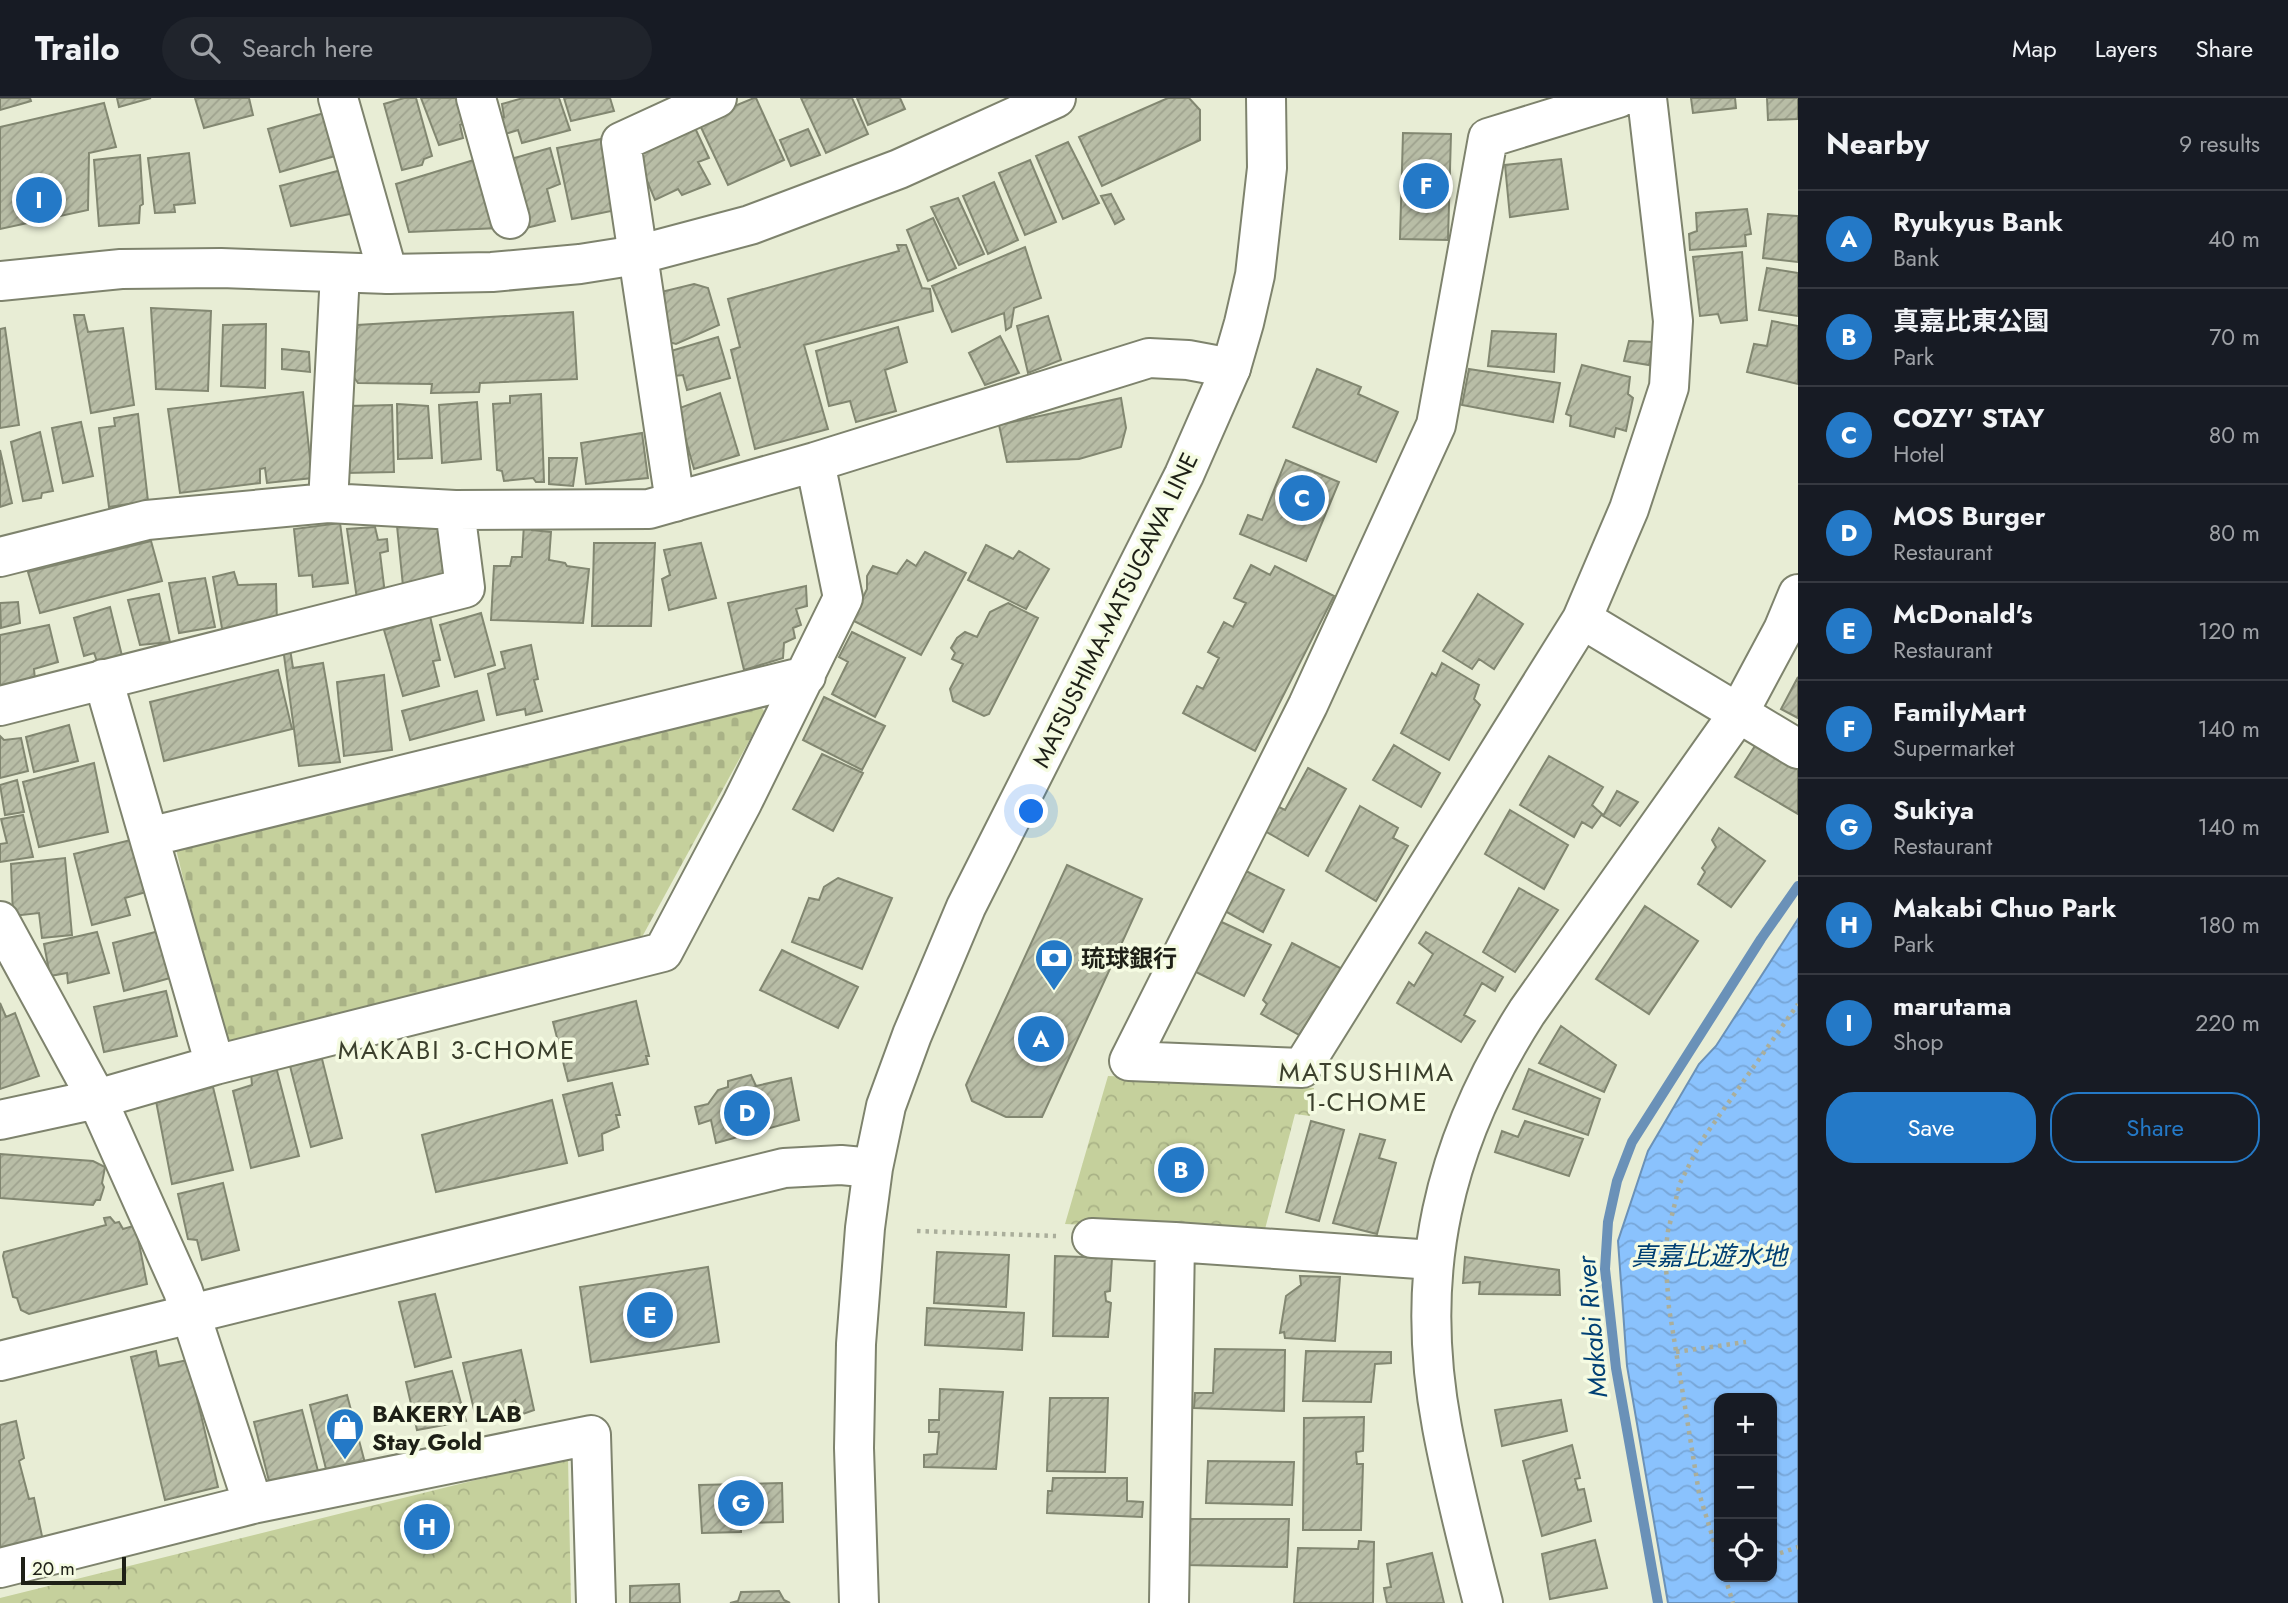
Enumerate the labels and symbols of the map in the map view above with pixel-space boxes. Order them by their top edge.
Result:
pin: F [1403,160,1449,212]
pin: I [16,174,62,226]
street label: MATSUSHIMA-MATSUGAWA LINE [1023,447,1207,773]
pin: C [1279,472,1325,524]
your location [1014,794,1048,828]
bank icon: 琉球銀行 [1033,937,1075,992]
place label: 琉球銀行 [1081,941,1177,976]
pin: A [1018,1013,1064,1065]
district label: MAKABI 3-CHOME [338,1031,576,1069]
district label: MATSUSHIMA 1-CHOME [1279,1053,1455,1121]
pin: D [724,1087,770,1139]
pin: B [1158,1144,1204,1196]
water label: 真嘉比遊水地 [1631,1237,1790,1275]
water label: Makabi River [1567,1253,1617,1399]
pin: E [627,1289,673,1341]
place label: BAKERY LAB Stay Gold [372,1396,522,1459]
shop icon: BAKERY LAB Stay Gold [324,1406,366,1461]
pin: G [718,1477,764,1529]
pin: H [404,1501,450,1553]
scale bar [21,1554,126,1586]

